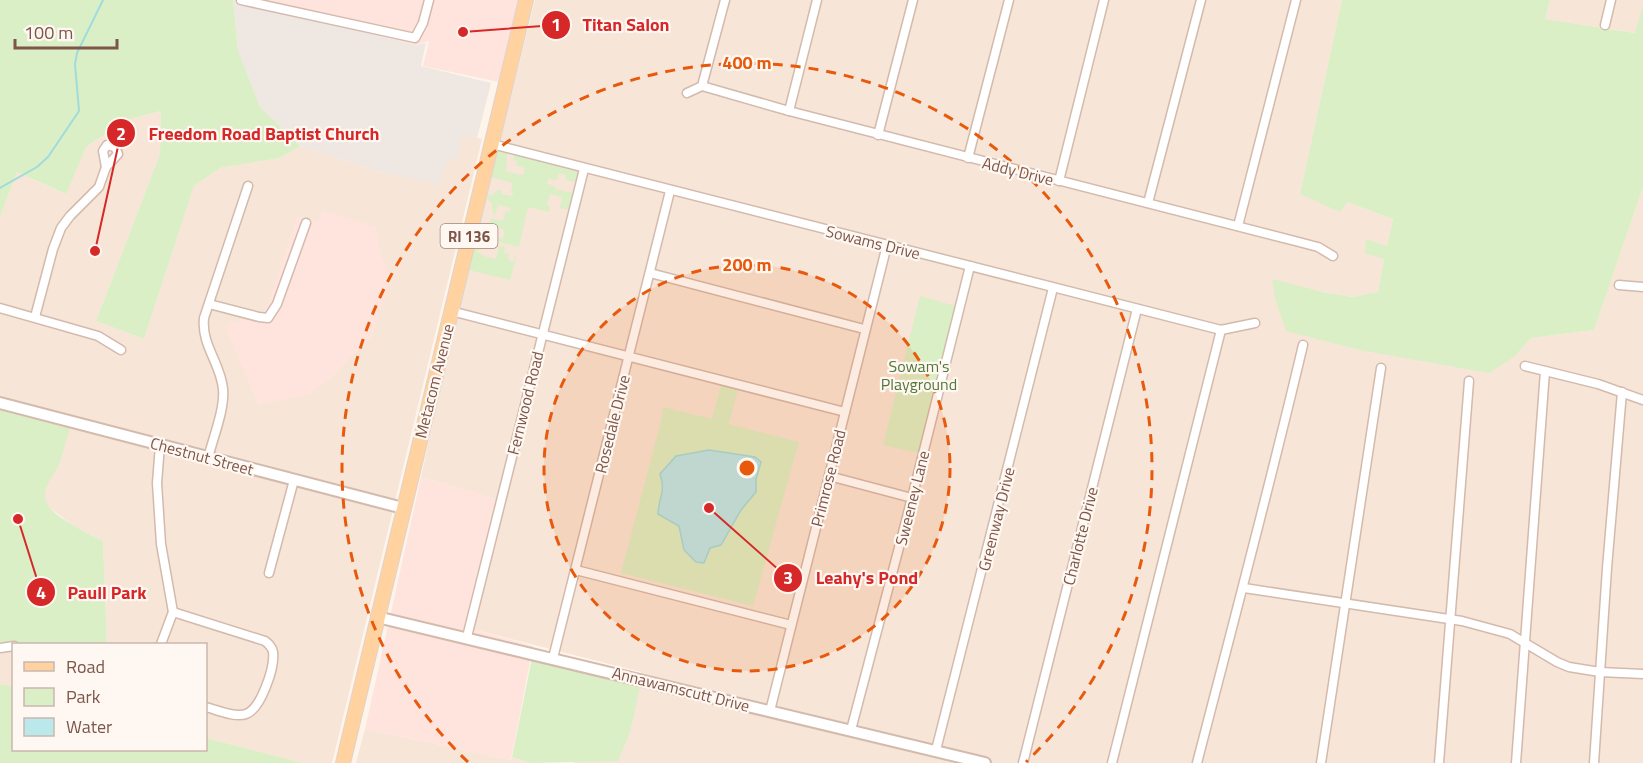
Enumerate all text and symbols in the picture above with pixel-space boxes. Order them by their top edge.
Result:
callout: Titan Salon [541,7,682,43]
text: 1 [551,11,561,38]
text: Titan Salon [582,11,670,38]
scale bar [15,12,117,50]
text: 100 m [24,19,73,46]
text: 400 m [722,49,772,76]
callout: Freedom Road Baptist Church [106,115,391,151]
text: 2 [116,120,126,147]
text: Freedom Road Baptist Church [149,120,379,147]
street label: Addy Drive [980,151,1056,191]
street label: Sowams Drive [823,219,923,265]
road number: RI 136 [440,224,498,248]
text: 200 m [722,251,772,278]
street label: Metacom Avenue [408,321,460,441]
street label: Fernwood Road [501,349,549,457]
park label: Sowam's Playground [881,354,957,396]
street label: Rosedale Drive [588,372,636,476]
street label: Primrose Road [804,427,852,529]
street label: Chestnut Street [148,431,257,481]
street label: Sweeney Lane [889,448,935,548]
centre of rings [737,458,757,478]
street label: Greenway Drive [972,465,1020,573]
street label: Charlotte Drive [1056,484,1104,588]
callout: Leahy's Pond [773,560,930,596]
text: 3 [783,564,793,591]
text: Leahy's Pond [816,564,918,591]
callout: Paull Park [26,574,159,610]
text: 4 [36,579,46,606]
text: Paull Park [67,579,147,606]
legend [12,643,207,751]
text: Road [66,653,105,680]
street label: Annawamscutt Drive [610,660,752,718]
text: Park [66,683,101,710]
text: Water [66,713,112,740]

